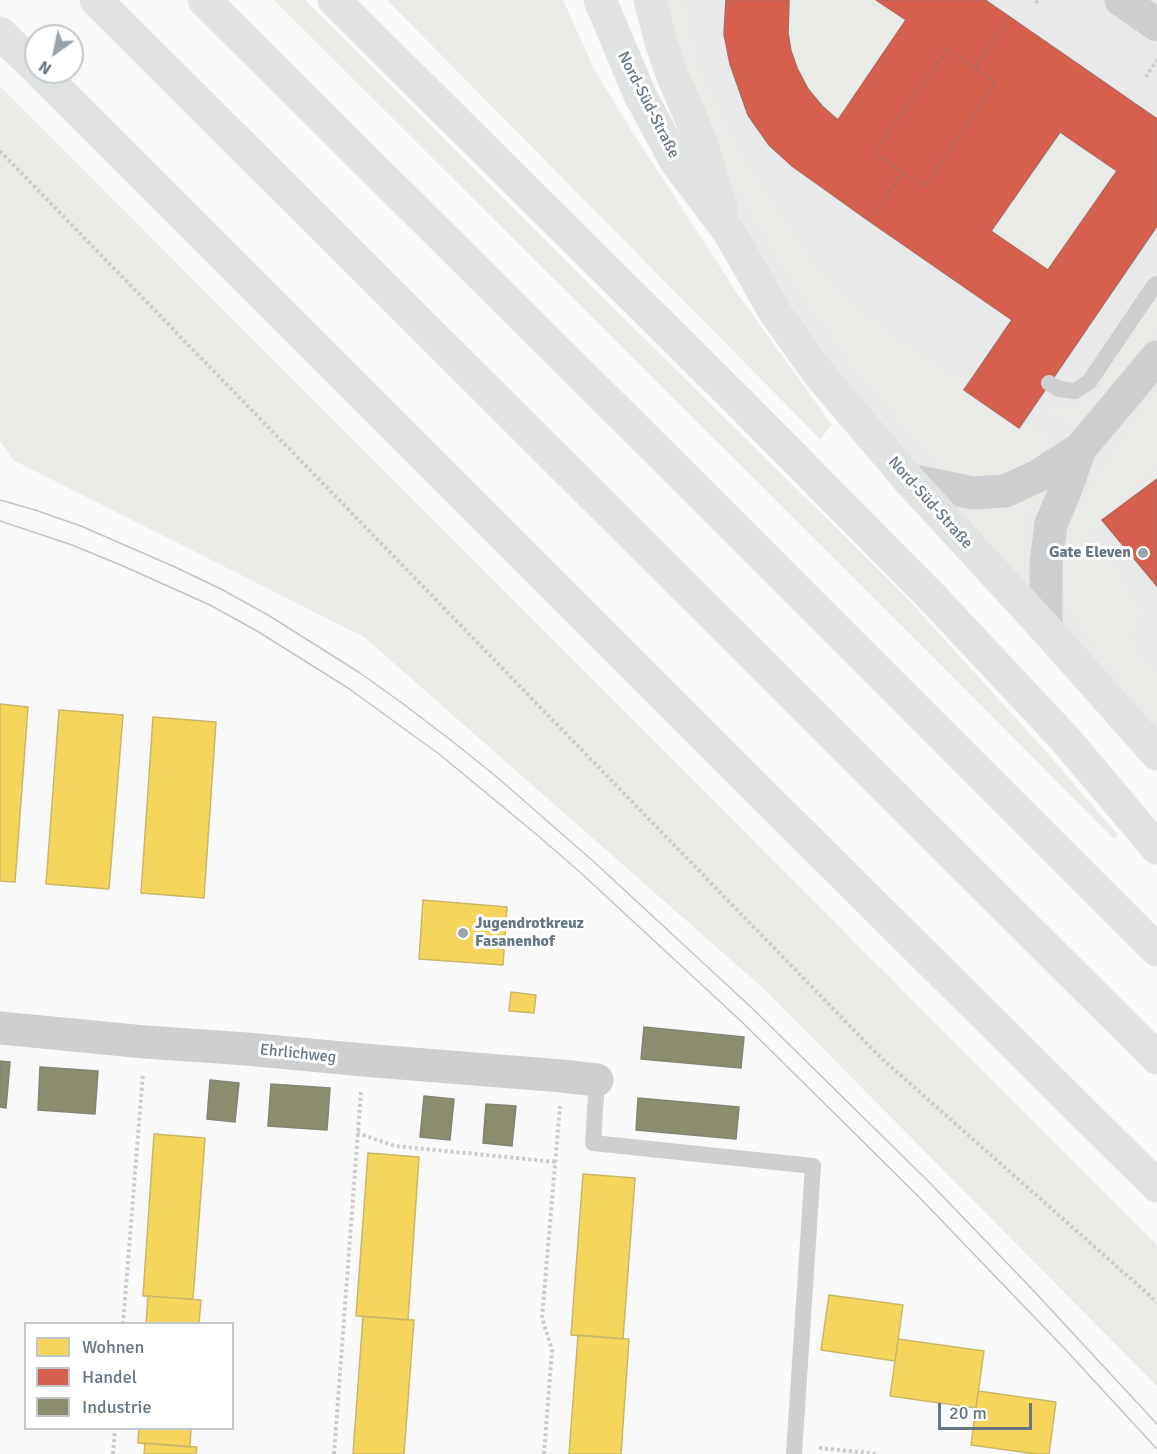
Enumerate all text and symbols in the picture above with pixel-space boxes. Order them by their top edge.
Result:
north arrow [24,24,84,84]
street label: Nord-Süd-Straße [613,48,683,162]
text: N [35,56,55,79]
street label: Nord-Süd-Straße [884,453,976,553]
place label: Gate Eleven [1049,543,1131,563]
marker: Gate Eleven [1136,546,1150,560]
place label: Jugendrotkreuz Fasanenhof [475,914,584,952]
marker: Jugendrotkreuz Fasanenhof [456,926,470,940]
street label: Ehrlichweg [259,1040,337,1068]
legend [24,1322,234,1430]
text: Wohnen [82,1336,144,1358]
text: Handel [82,1366,137,1388]
scale bar [941,1391,1036,1429]
text: Industrie [82,1396,152,1418]
text: 20 m [949,1402,987,1424]

